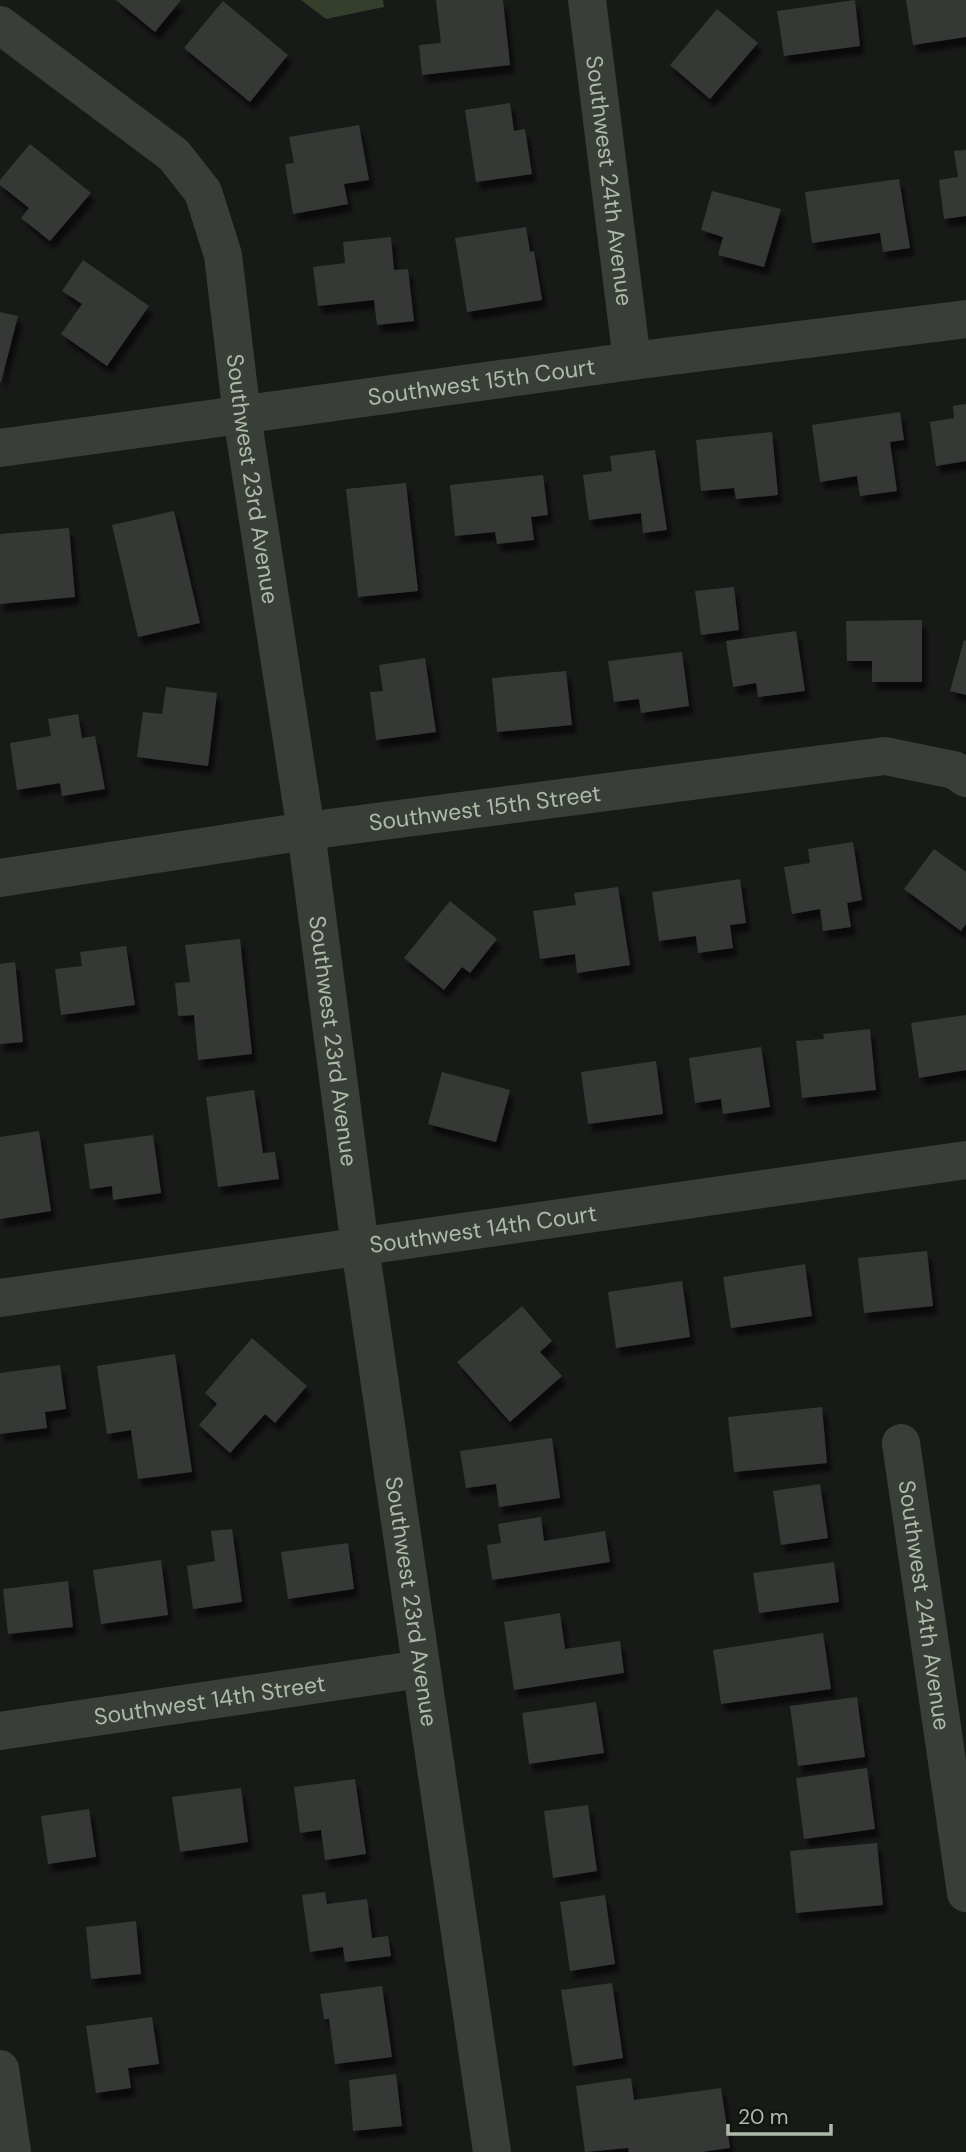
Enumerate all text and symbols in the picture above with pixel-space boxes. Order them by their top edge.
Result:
street label: Southwest 24th Avenue [579,54,640,308]
street label: Southwest 15th Court [366,351,597,412]
street label: Southwest 23rd Avenue [220,352,286,606]
street label: Southwest 15th Street [367,778,603,838]
street label: Southwest 23rd Avenue [302,914,364,1168]
street label: Southwest 14th Court [367,1198,599,1260]
street label: Southwest 23rd Avenue [379,1474,445,1729]
street label: Southwest 24th Avenue [892,1478,957,1732]
street label: Southwest 14th Street [92,1668,327,1732]
scale bar [728,2092,831,2136]
text: 20 m [738,2103,789,2131]

